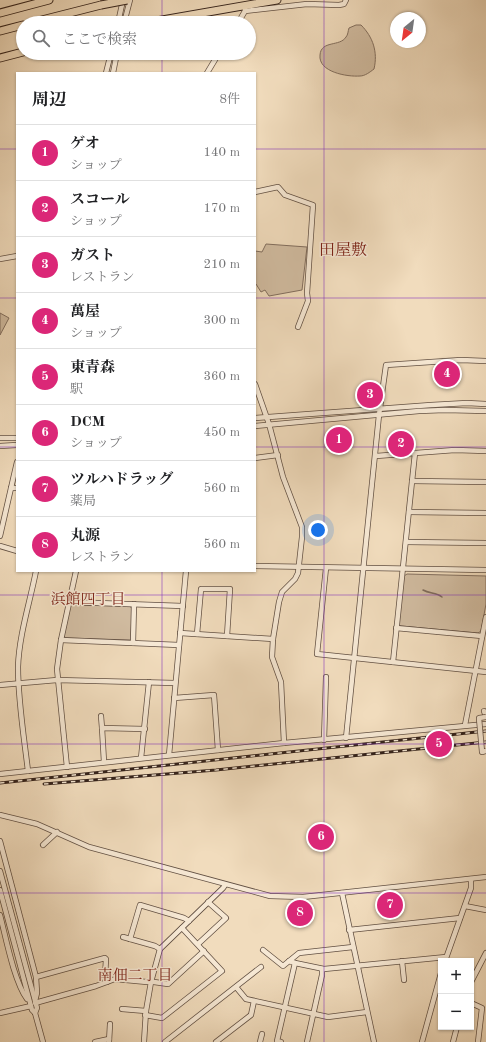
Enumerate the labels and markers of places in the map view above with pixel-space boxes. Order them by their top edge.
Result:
pin: 4 [434,359,460,389]
pin: 3 [357,380,383,410]
pin: 1 [326,425,352,455]
pin: 2 [388,429,414,459]
pin: 5 [426,729,452,759]
pin: 6 [308,822,334,852]
pin: 7 [377,890,403,920]
pin: 8 [287,898,313,928]

